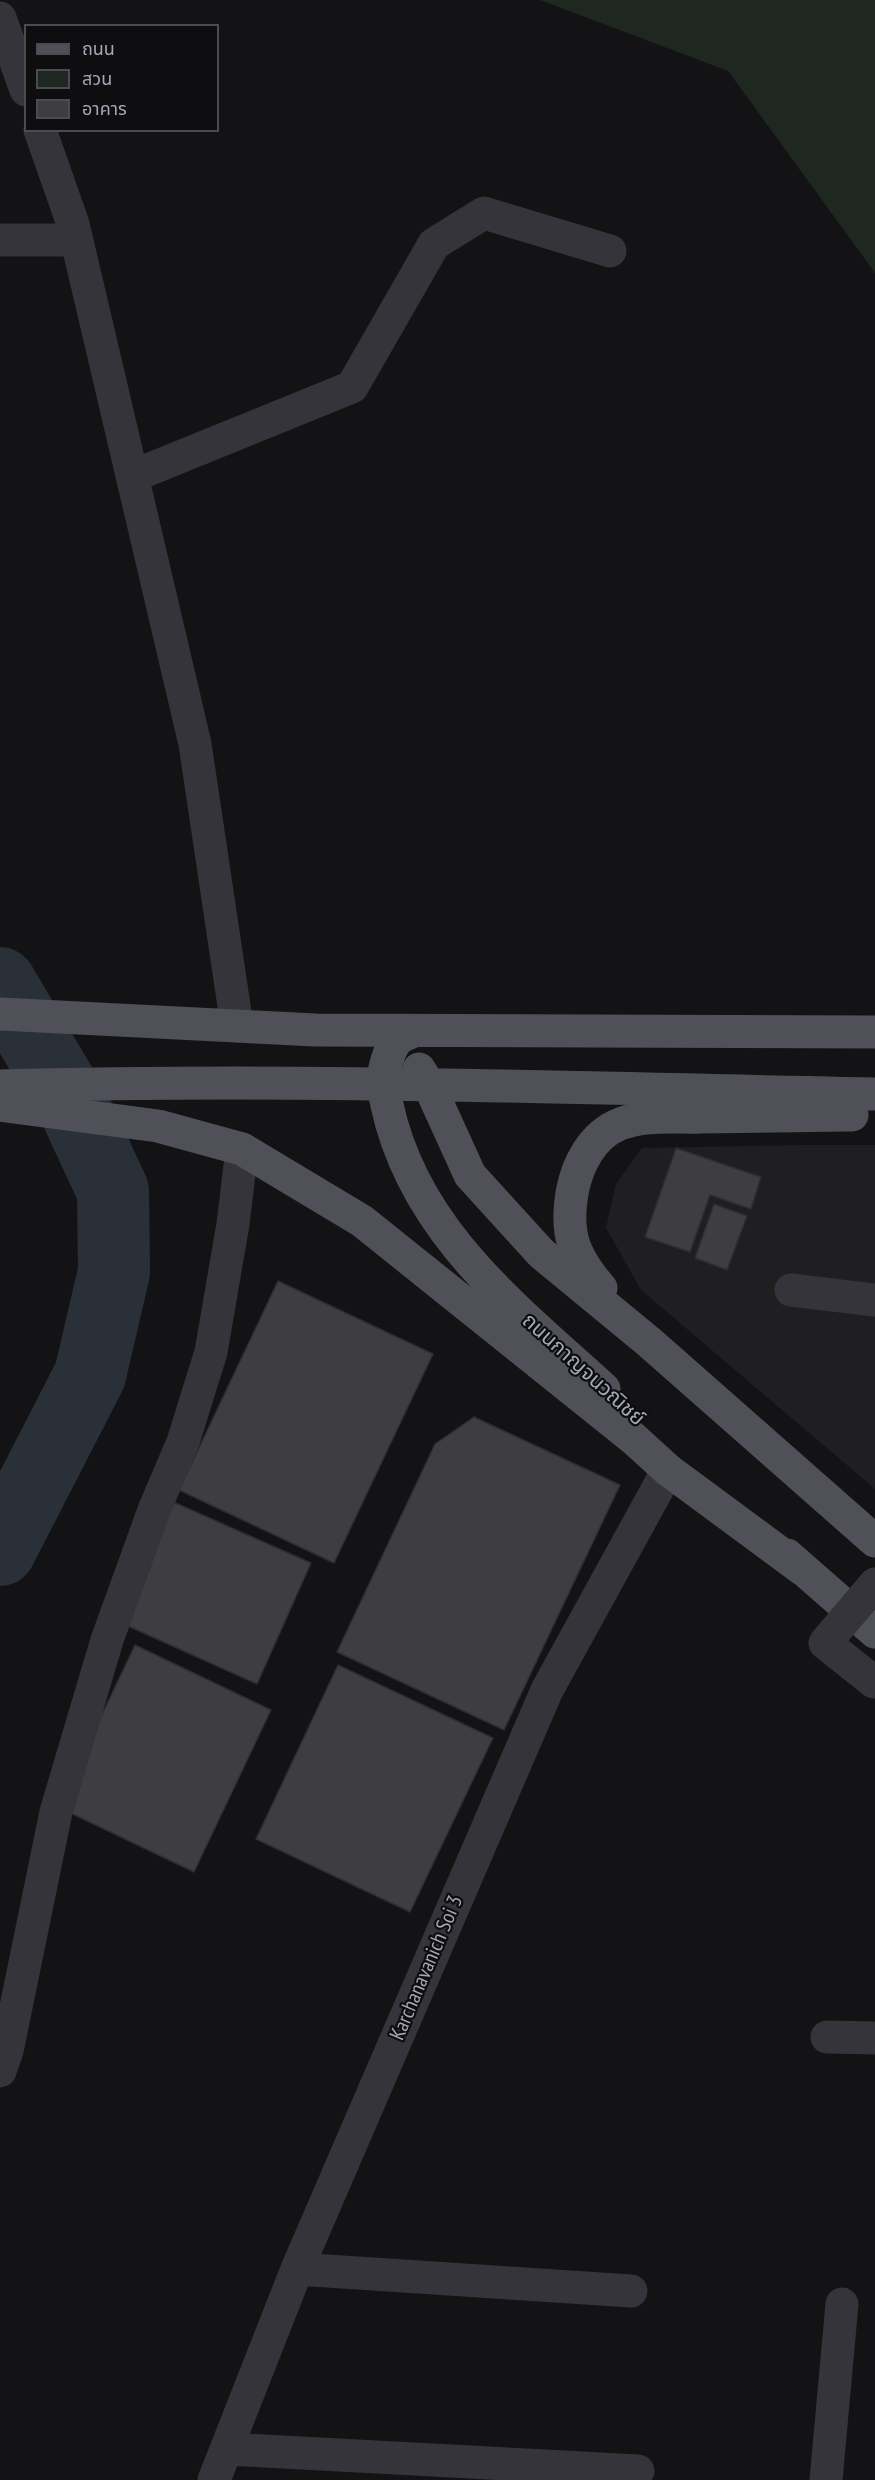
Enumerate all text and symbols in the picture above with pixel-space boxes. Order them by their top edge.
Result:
legend [24,24,219,132]
text: ถนน [82,37,115,60]
text: สวน [82,67,112,90]
text: อาคาร [82,97,127,120]
street label: ถนนกาญจนวณิชย์ [517,1308,649,1432]
street label: Karchanavanich Soi 3 [385,1892,469,2044]

